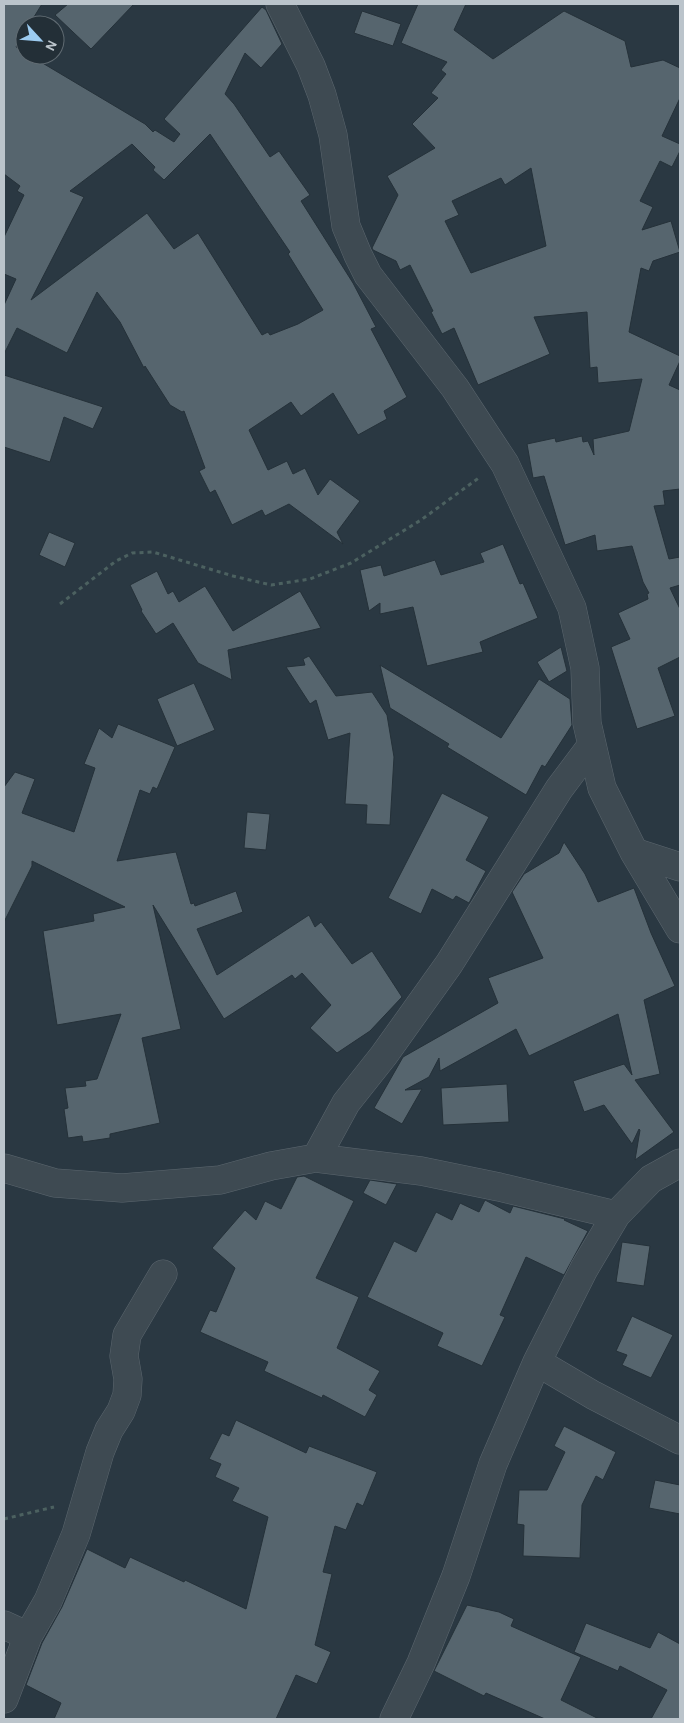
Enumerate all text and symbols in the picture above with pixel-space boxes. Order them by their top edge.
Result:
north arrow [15,15,65,65]
text: N [42,38,59,53]

